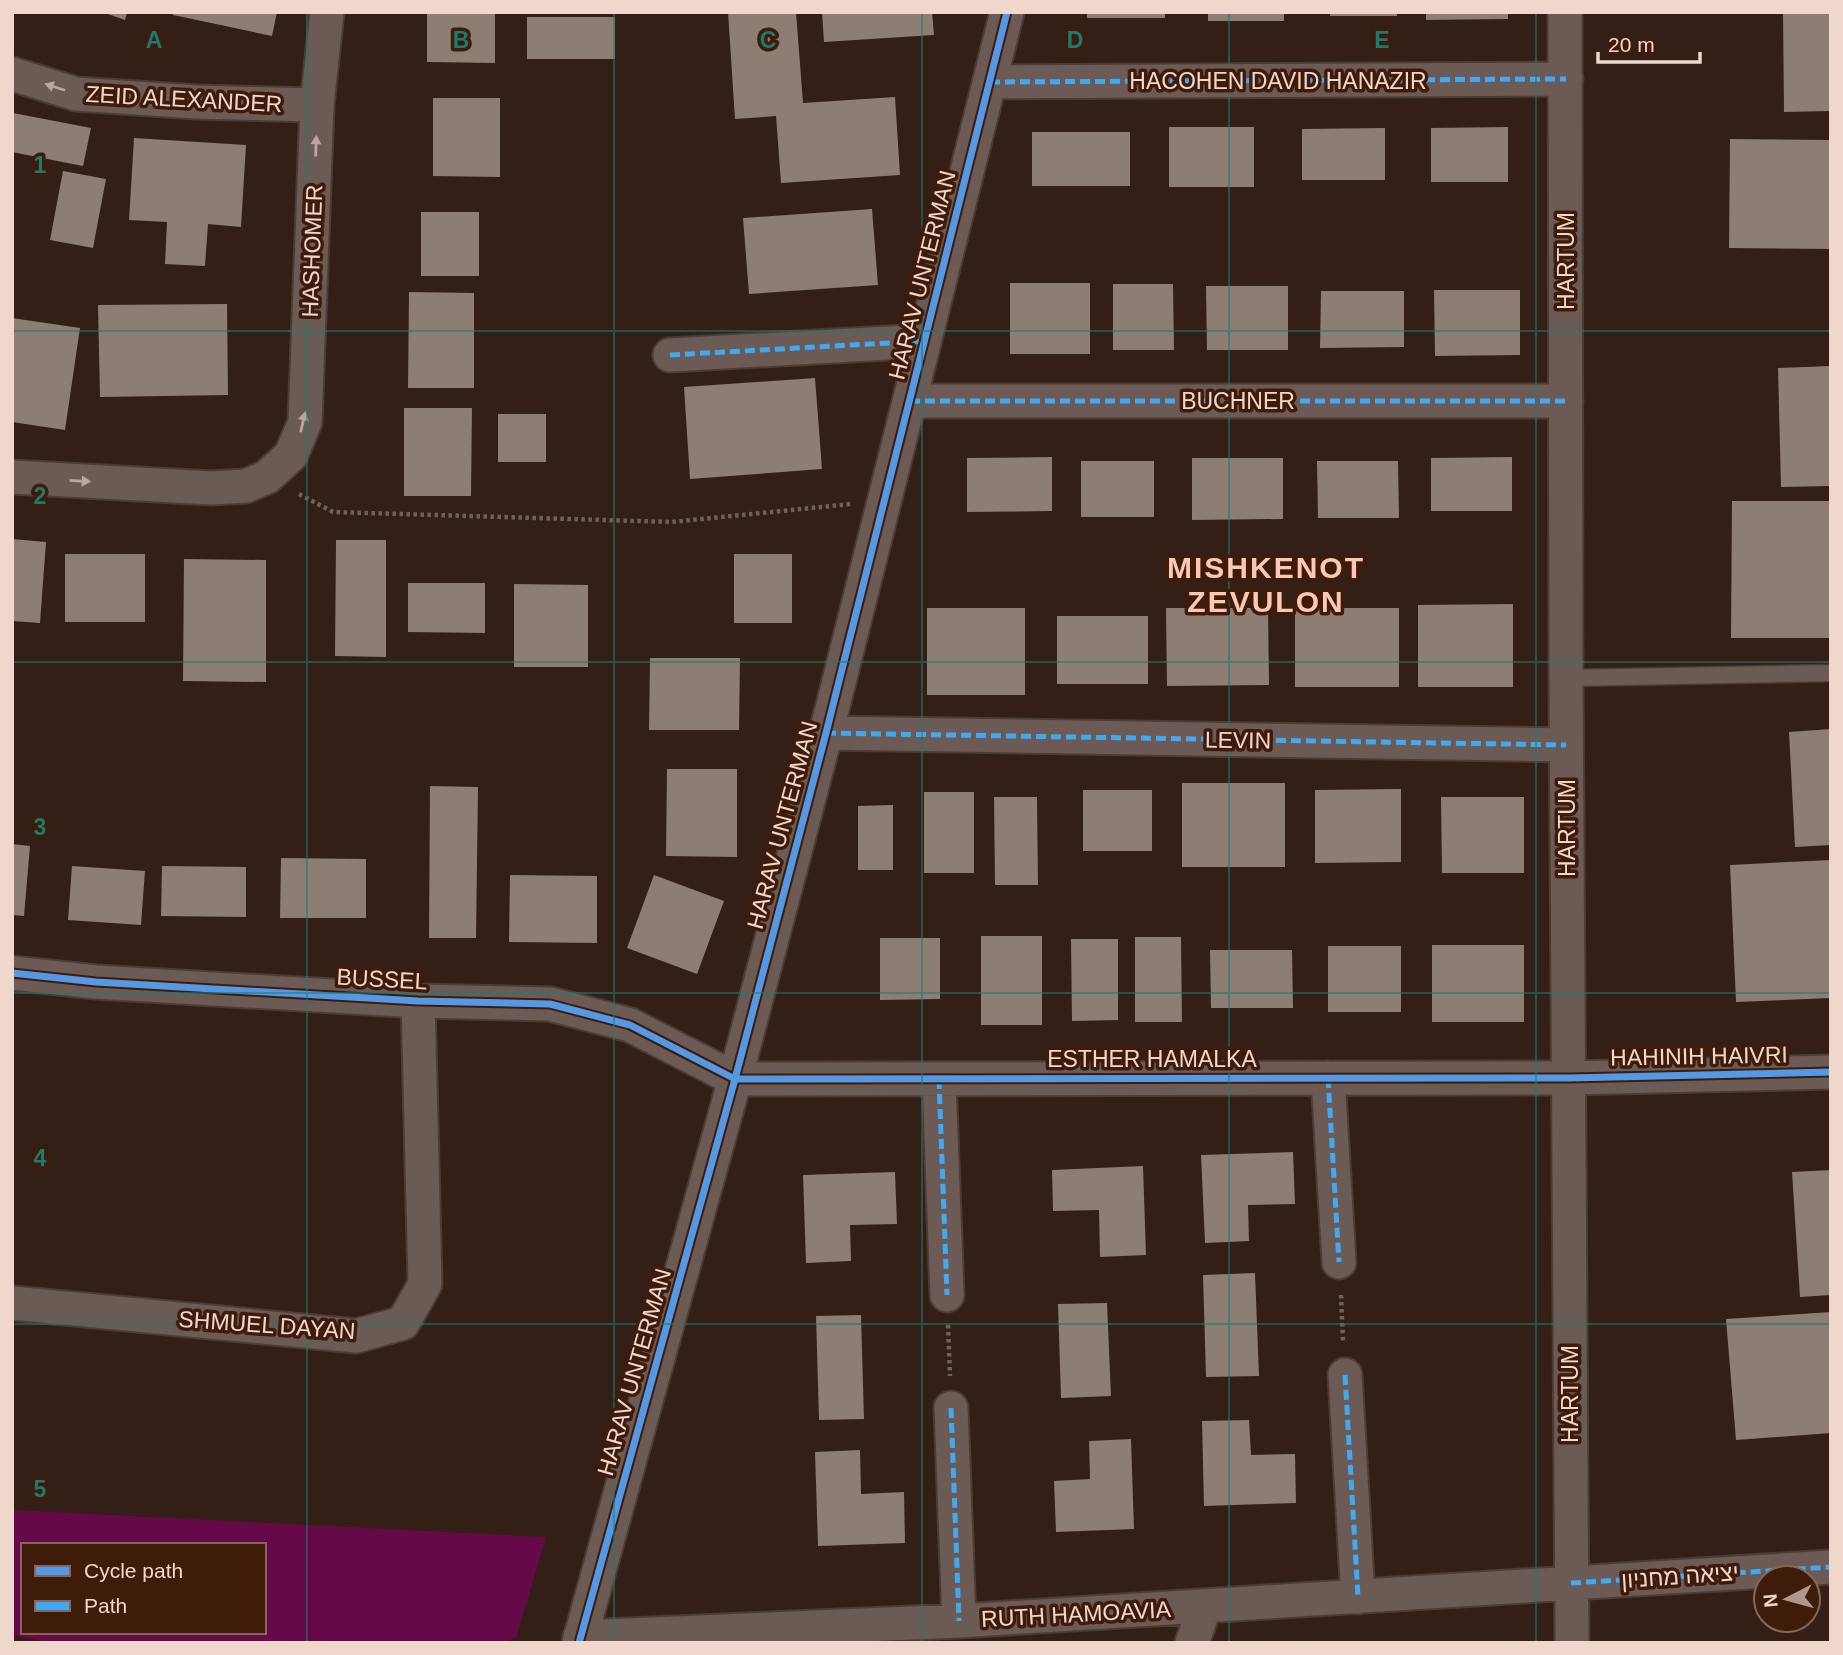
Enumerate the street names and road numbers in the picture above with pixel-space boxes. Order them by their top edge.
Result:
street label: HACOHEN DAVID HANAZIR [1129,68,1427,94]
street label: ZEID ALEXANDER [85,81,283,117]
street label: HARAV UNTERMAN [883,168,961,382]
street label: HASHOMER [297,184,327,318]
street label: HARTUM [1553,212,1579,310]
street label: BUCHNER [1181,388,1295,414]
street label: HARAV UNTERMAN [742,718,822,932]
street label: LEVIN [1205,726,1271,754]
street label: HARTUM [1554,779,1580,877]
street label: BUSSEL [336,964,428,994]
street label: HAHINIH HAIVRI [1610,1041,1788,1071]
street label: ESTHER HAMALKA [1047,1046,1257,1072]
street label: HARAV UNTERMAN [592,1265,676,1479]
street label: SHMUEL DAYAN [178,1306,356,1344]
street label: HARTUM [1557,1345,1583,1443]
street label: יציאה מחניון [1620,1559,1740,1593]
street label: RUTH HAMOAVIA [980,1596,1172,1632]

